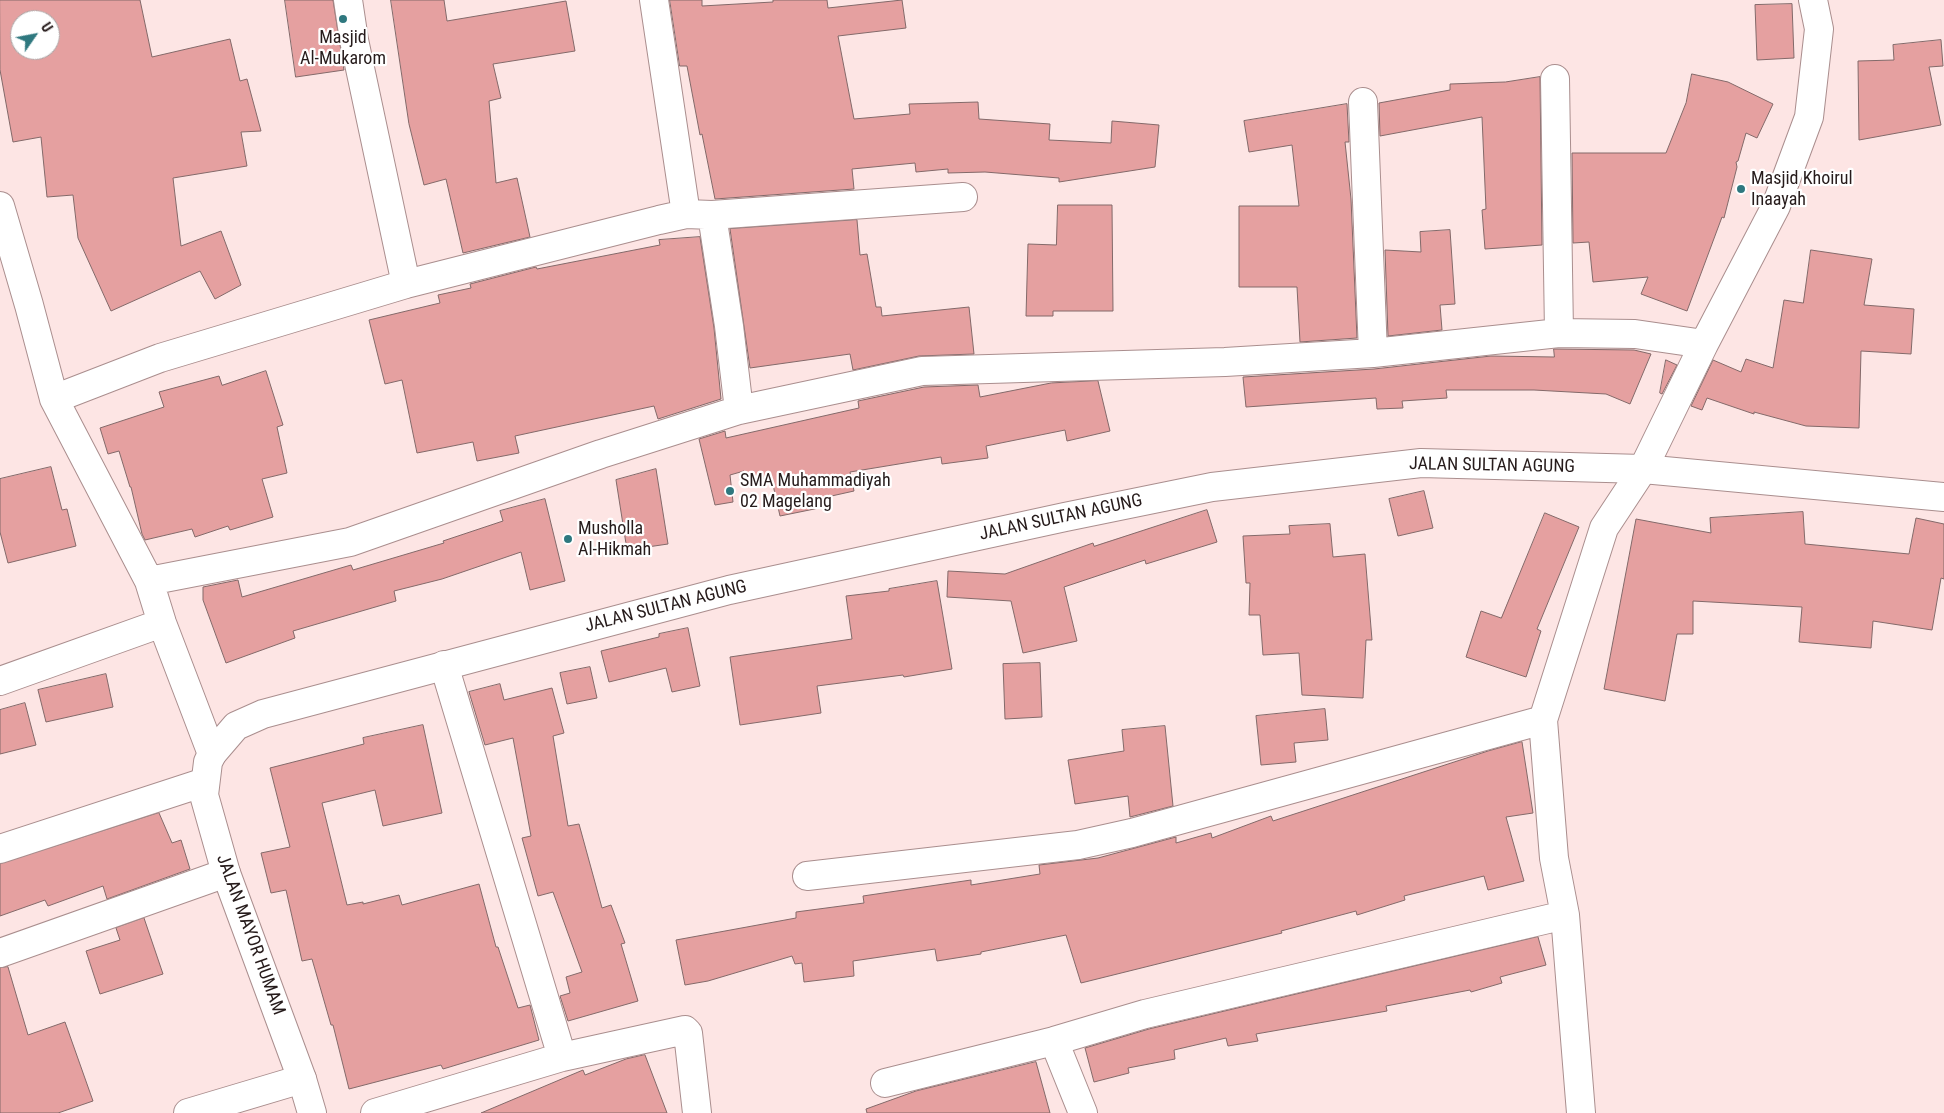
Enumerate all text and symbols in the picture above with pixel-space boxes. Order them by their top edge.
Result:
north arrow [10,10,60,60]
marker: Masjid Al-Mukarom [337,13,349,25]
text: U [38,20,56,35]
place label: Masjid Al-Mukarom [300,27,386,70]
place label: Masjid Khoirul Inaayah [1751,168,1853,210]
marker: Masjid Khoirul Inaayah [1735,183,1747,195]
street label: JALAN SULTAN AGUNG [1409,454,1575,478]
place label: SMA Muhammadiyah 02 Magelang [740,470,891,512]
marker: SMA Muhammadiyah 02 Magelang [724,485,736,497]
street label: JALAN SULTAN AGUNG [978,490,1144,546]
place label: Musholla Al-Hikmah [578,518,651,560]
marker: Musholla Al-Hikmah [562,533,574,545]
street label: JALAN SULTAN AGUNG [583,576,749,638]
street label: JALAN MAYOR HUMAM [211,852,289,1018]

